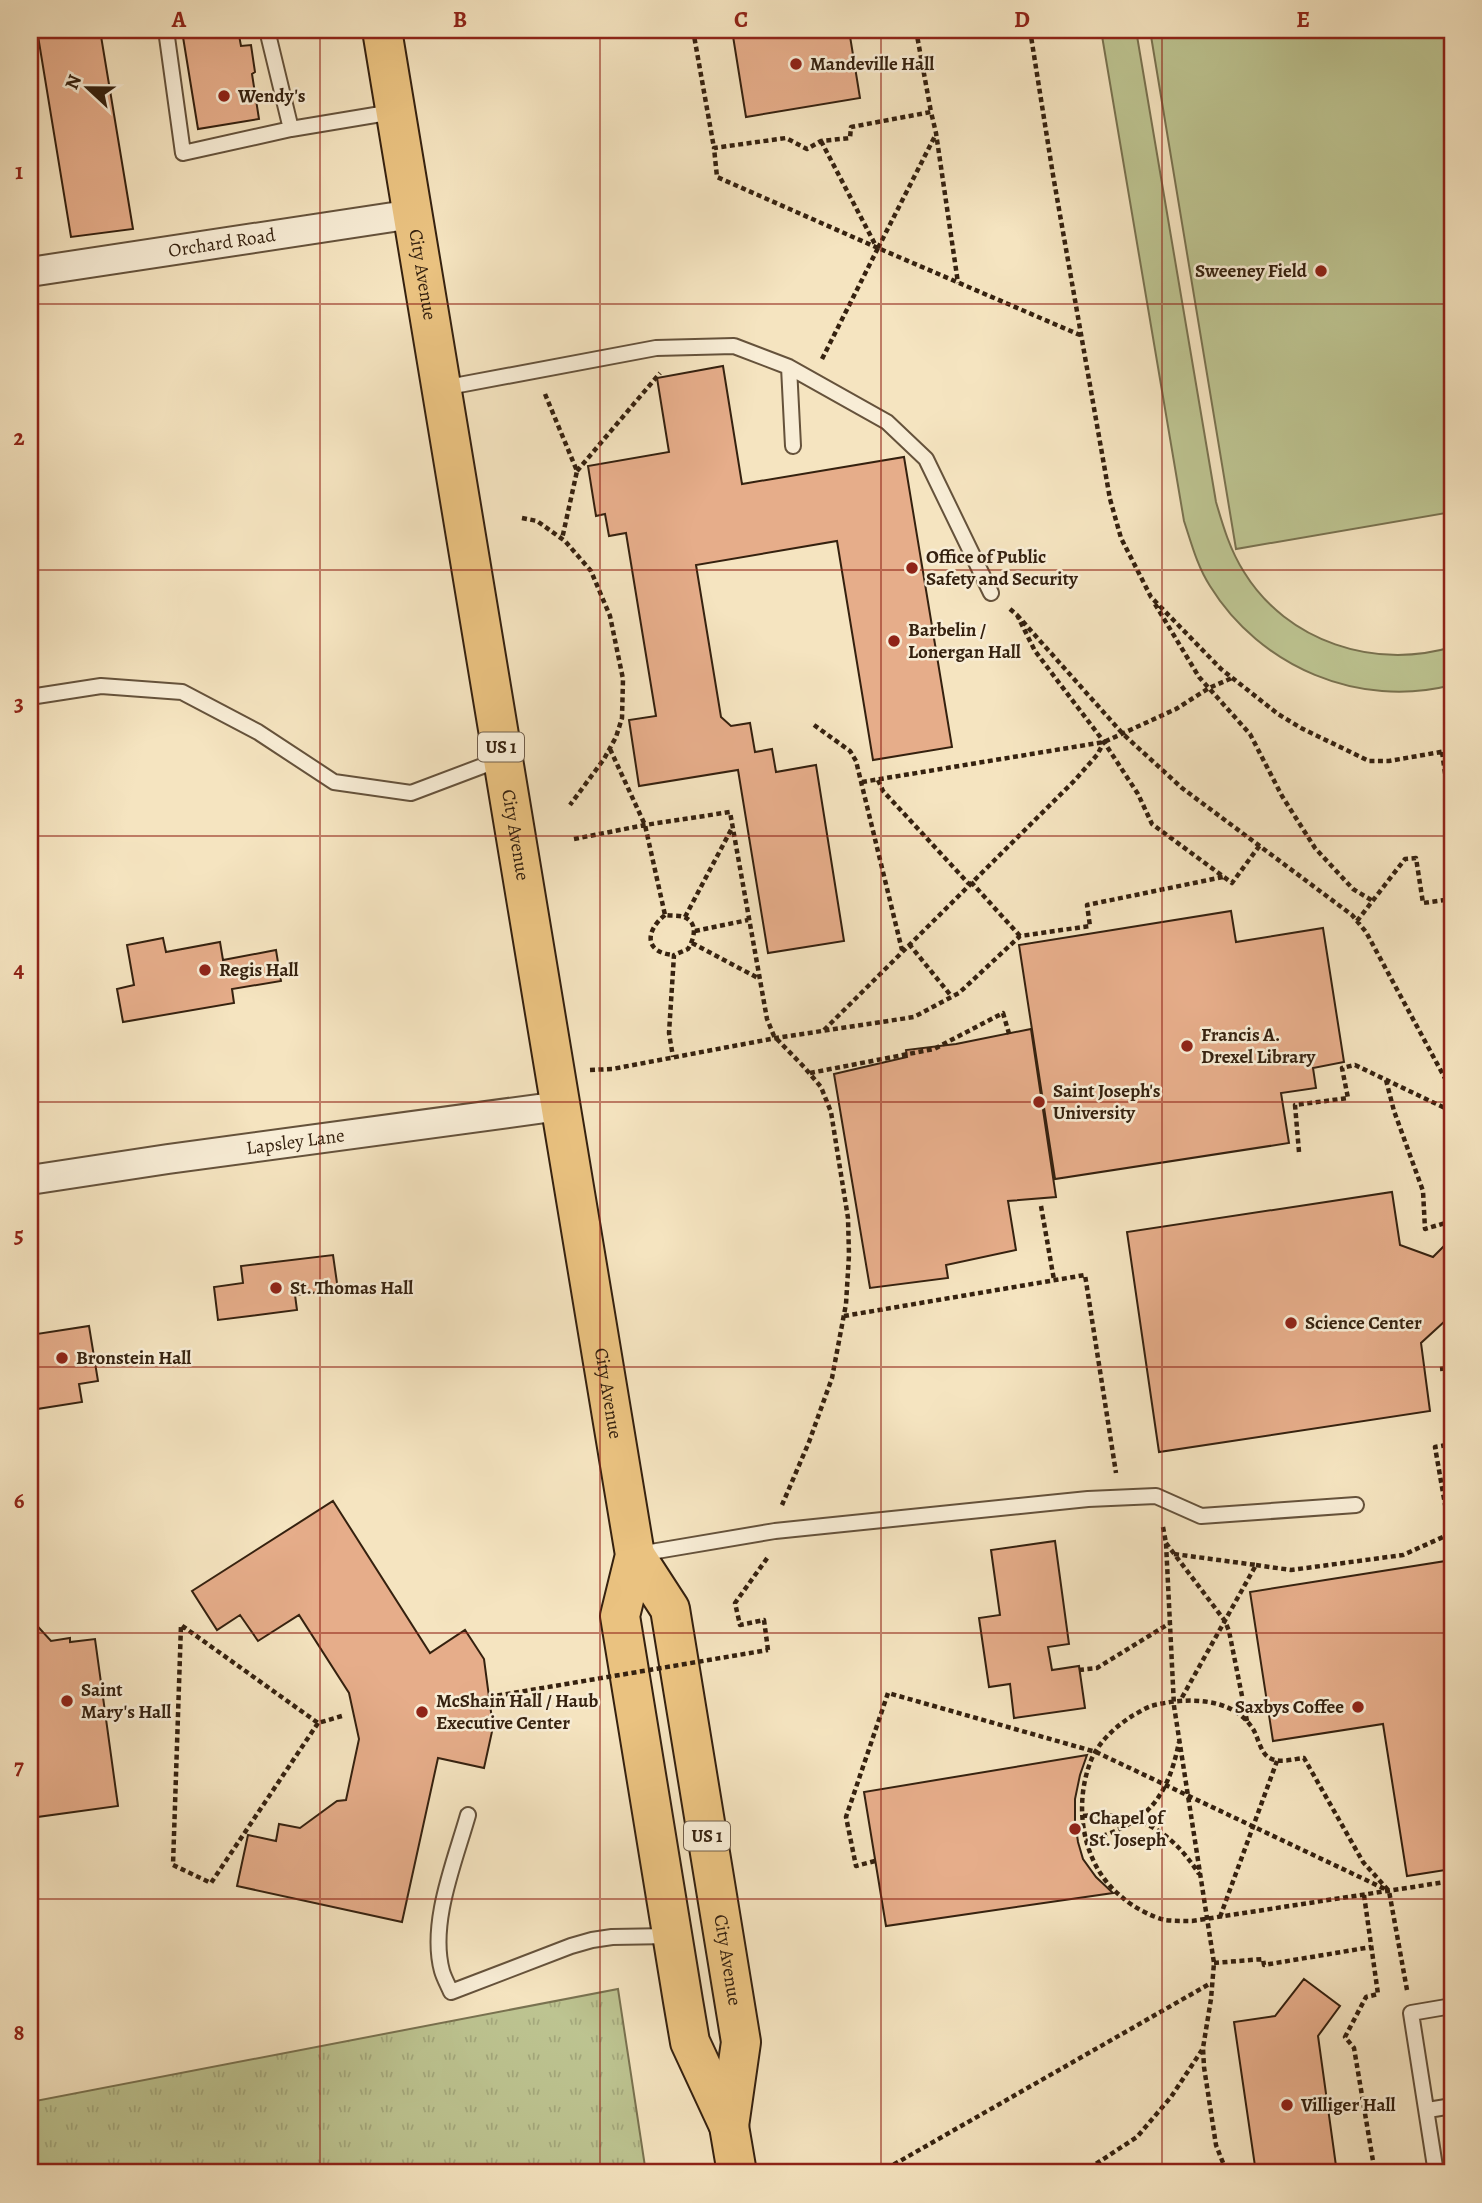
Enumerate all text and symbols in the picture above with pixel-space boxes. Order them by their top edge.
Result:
text: A [171,4,187,35]
text: B [453,4,467,35]
text: C [734,4,748,35]
text: D [1014,4,1030,35]
text: E [1296,4,1310,35]
place label: Mandeville Hall [810,51,934,77]
north arrow [52,52,122,122]
marker: Mandeville Hall [788,56,804,72]
text: N [59,71,88,93]
place label: Wendy's [237,83,306,109]
marker: Wendy's [216,88,232,104]
text: 1 [15,156,23,187]
street label: Orchard Road [166,222,278,264]
street label: City Avenue [402,227,443,322]
place label: Sweeney Field [1195,258,1308,284]
marker: Sweeney Field [1313,263,1329,279]
text: 2 [13,422,25,453]
place label: Office of Public Safety and Security [926,544,1079,592]
marker: Office of Public Safety and Security [904,560,920,576]
place label: Barbelin / Lonergan Hall [908,617,1021,665]
marker: Barbelin / Lonergan Hall [886,633,902,649]
text: 3 [14,688,24,719]
road number: US 1 [478,732,524,762]
street label: City Avenue [495,787,536,883]
text: 4 [14,954,25,985]
place label: Regis Hall [219,957,299,983]
marker: Regis Hall [197,962,213,978]
place label: Francis A. Drexel Library [1201,1022,1317,1070]
marker: Francis A. Drexel Library [1179,1038,1195,1054]
place label: Saint Joseph's University [1053,1078,1161,1126]
marker: Saint Joseph's University [1031,1094,1047,1110]
street label: Lapsley Lane [244,1122,346,1161]
text: 5 [14,1219,24,1250]
place label: St. Thomas Hall [290,1275,413,1301]
marker: St. Thomas Hall [268,1280,284,1296]
place label: Science Center [1305,1310,1422,1336]
marker: Science Center [1283,1315,1299,1331]
place label: Bronstein Hall [76,1345,191,1371]
street label: City Avenue [588,1346,629,1441]
marker: Bronstein Hall [54,1350,70,1366]
text: 6 [14,1485,25,1516]
place label: Saint Mary's Hall [81,1677,171,1725]
place label: McShain Hall / Haub Executive Center [436,1688,598,1736]
marker: Saint Mary's Hall [59,1693,75,1709]
place label: Saxbys Coffee [1235,1694,1344,1720]
marker: Saxbys Coffee [1350,1699,1366,1715]
marker: McShain Hall / Haub Executive Center [414,1704,430,1720]
text: 7 [14,1751,24,1782]
place label: Chapel of St. Joseph [1089,1805,1166,1853]
marker: Chapel of St. Joseph [1067,1821,1083,1837]
road number: US 1 [684,1822,730,1850]
street label: City Avenue [707,1912,748,2007]
text: 8 [13,2017,25,2048]
place label: Villiger Hall [1300,2092,1396,2118]
marker: Villiger Hall [1279,2097,1295,2113]

